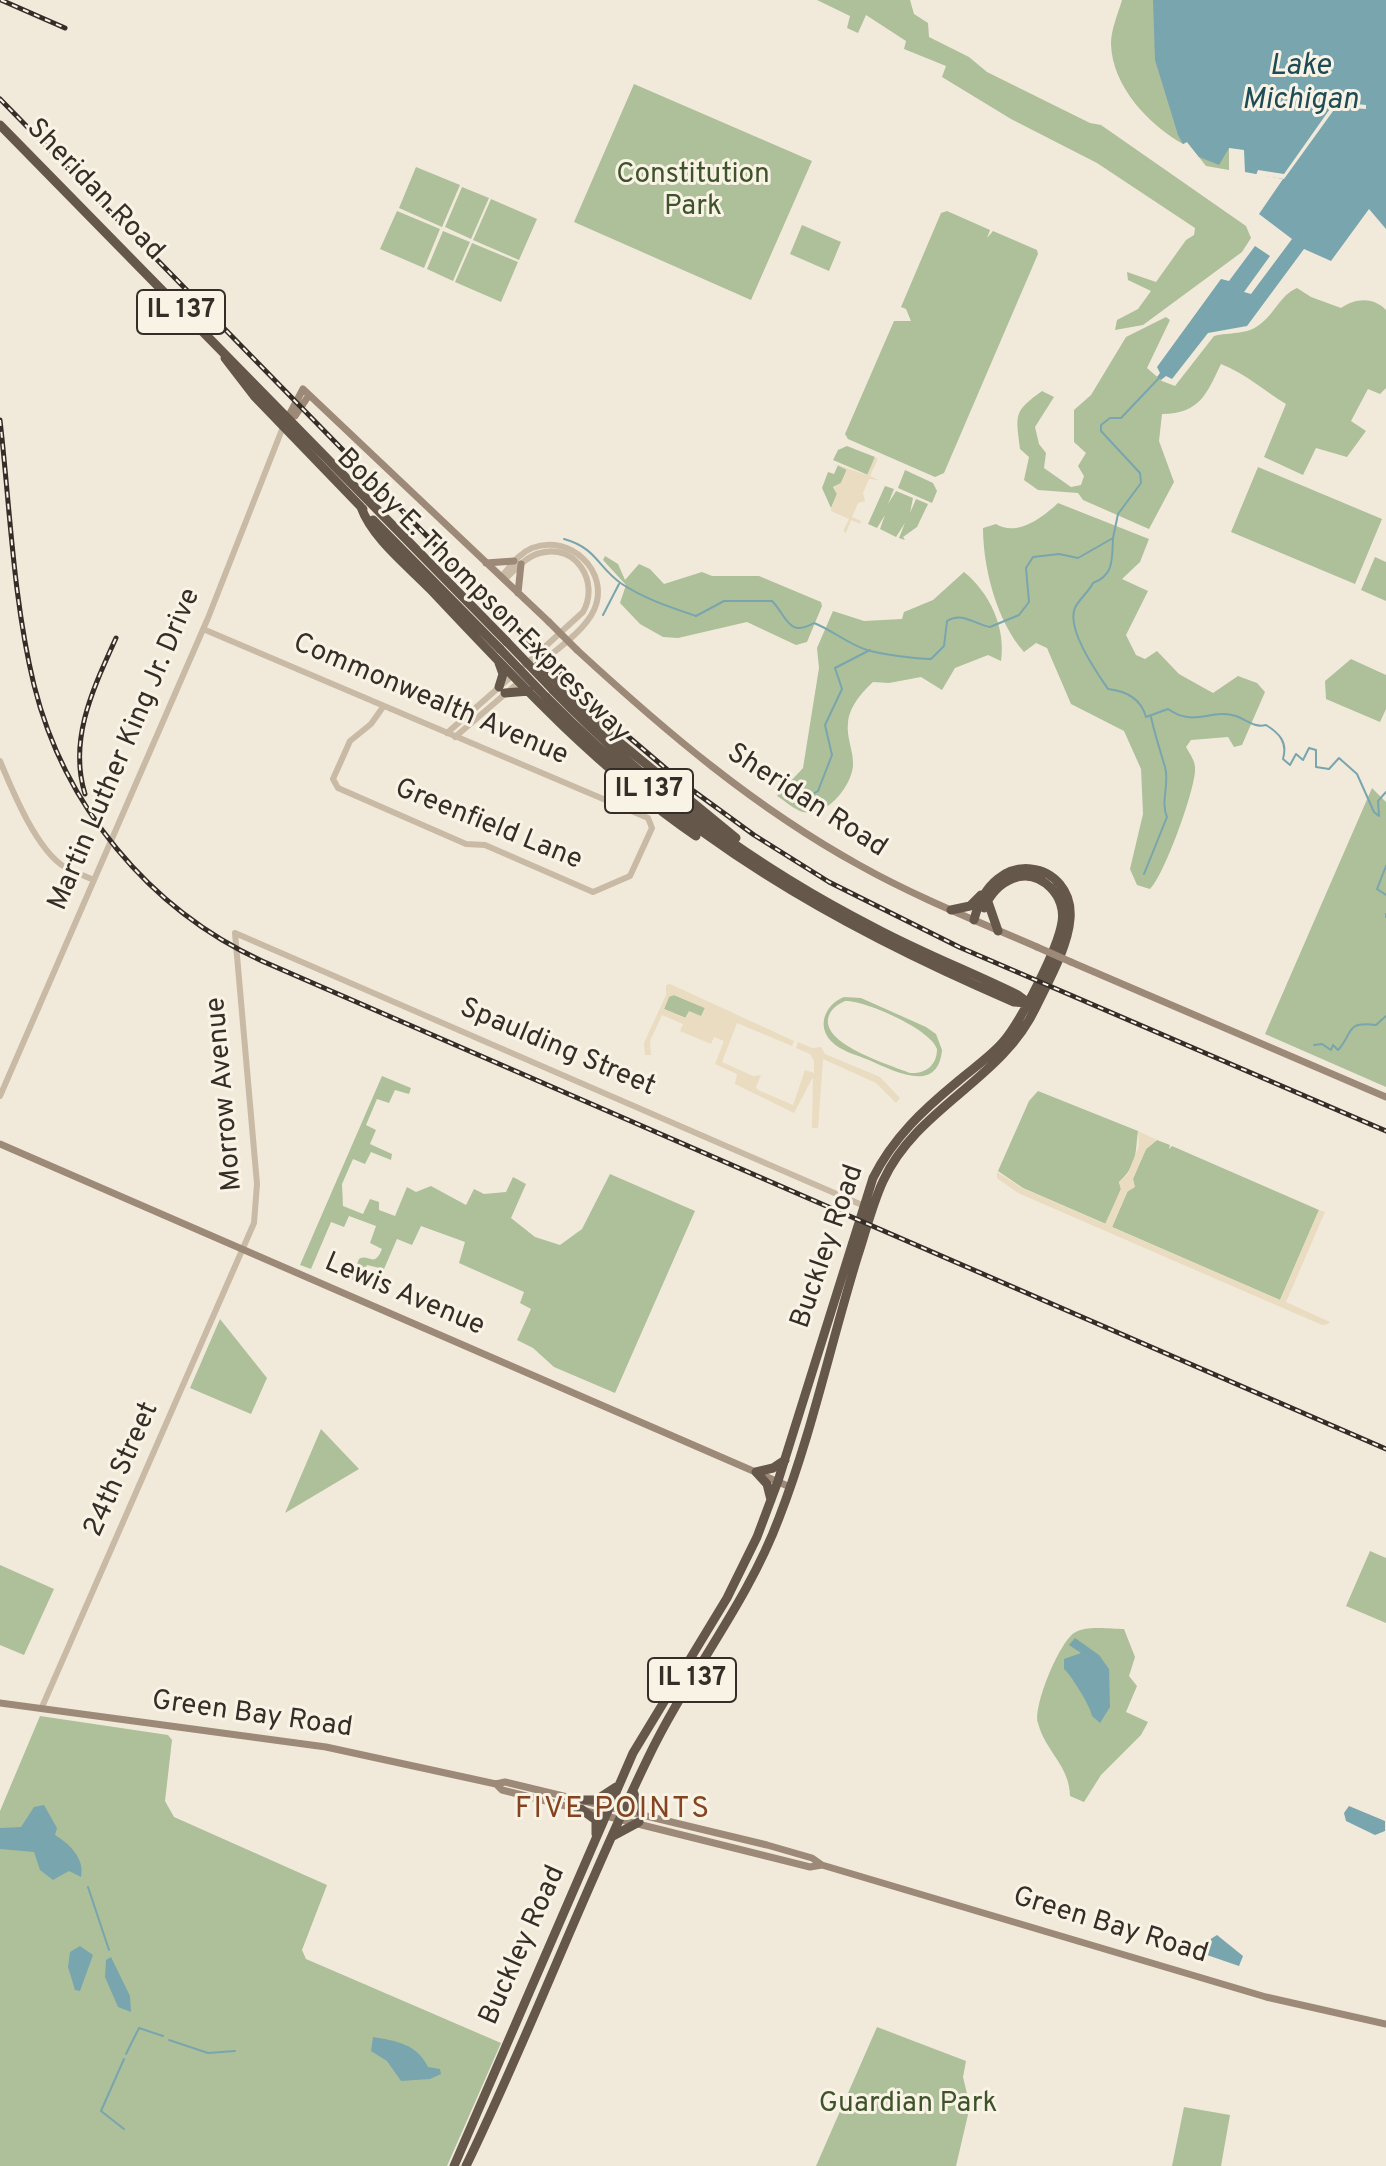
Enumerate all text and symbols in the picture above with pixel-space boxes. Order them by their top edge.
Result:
water label: Lake Michigan [1242,50,1358,120]
street label: Sheridan Road [18,113,170,269]
park label: Constitution Park [616,159,770,225]
road number: IL 137 [137,290,225,334]
street label: Bobby E. Thompson Expressway [328,443,636,751]
street label: Martin Luther King Jr. Drive [43,584,209,916]
street label: Commonwealth Avenue [287,628,573,774]
street label: Sheridan Road [720,738,892,866]
road number: IL 137 [605,769,693,813]
street label: Greenfield Lane [389,773,587,879]
street label: Spaulding Street [454,993,660,1105]
street label: Morrow Avenue [201,996,251,1192]
street label: Buckley Road [785,1161,873,1333]
street label: Lewis Avenue [319,1247,489,1345]
street label: 24th Street [78,1398,168,1542]
road number: IL 137 [648,1658,736,1702]
street label: Green Bay Road [150,1685,354,1747]
district label: FIVE POINTS [515,1793,711,1829]
street label: Buckley Road [474,1861,574,2031]
street label: Green Bay Road [1008,1881,1212,1973]
park label: Guardian Park [819,2088,997,2122]

